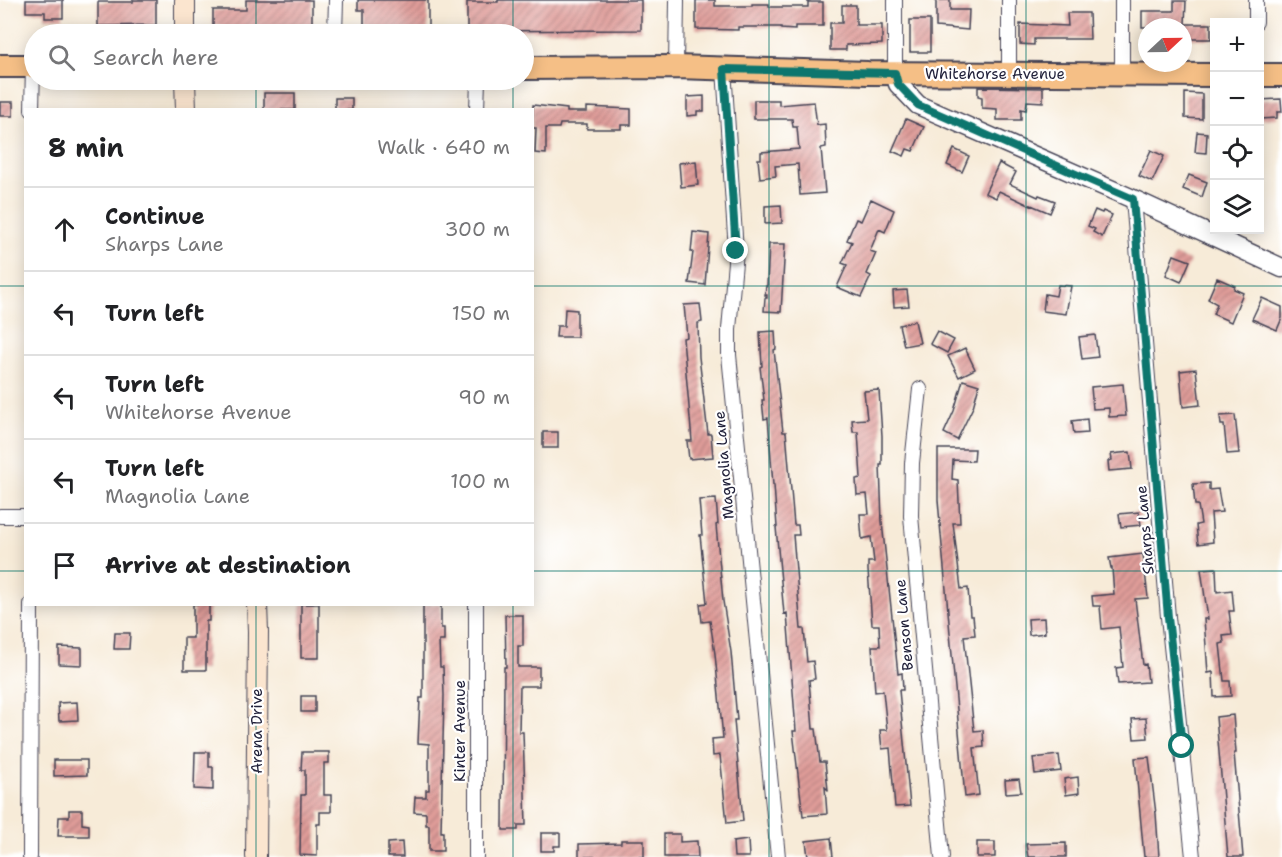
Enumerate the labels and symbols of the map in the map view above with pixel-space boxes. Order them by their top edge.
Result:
north arrow [1138,18,1192,72]
street label: Whitehorse Avenue [925,64,1065,84]
route end [722,237,748,263]
street label: Magnolia Lane [709,410,739,520]
street label: Sharps Lane [1131,485,1159,575]
street label: Benson Lane [890,578,918,672]
street label: Kinter Avenue [450,680,470,782]
street label: Arena Drive [247,688,267,774]
route start [1168,732,1194,758]

